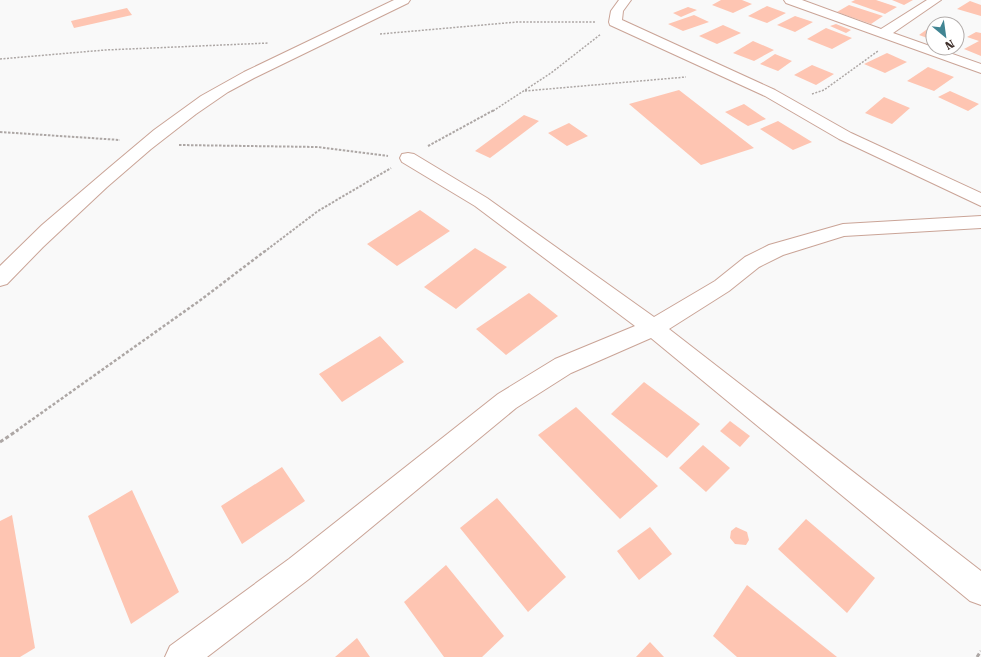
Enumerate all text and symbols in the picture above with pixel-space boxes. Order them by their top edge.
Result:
north arrow [925,16,965,56]
text: N [942,37,956,52]

